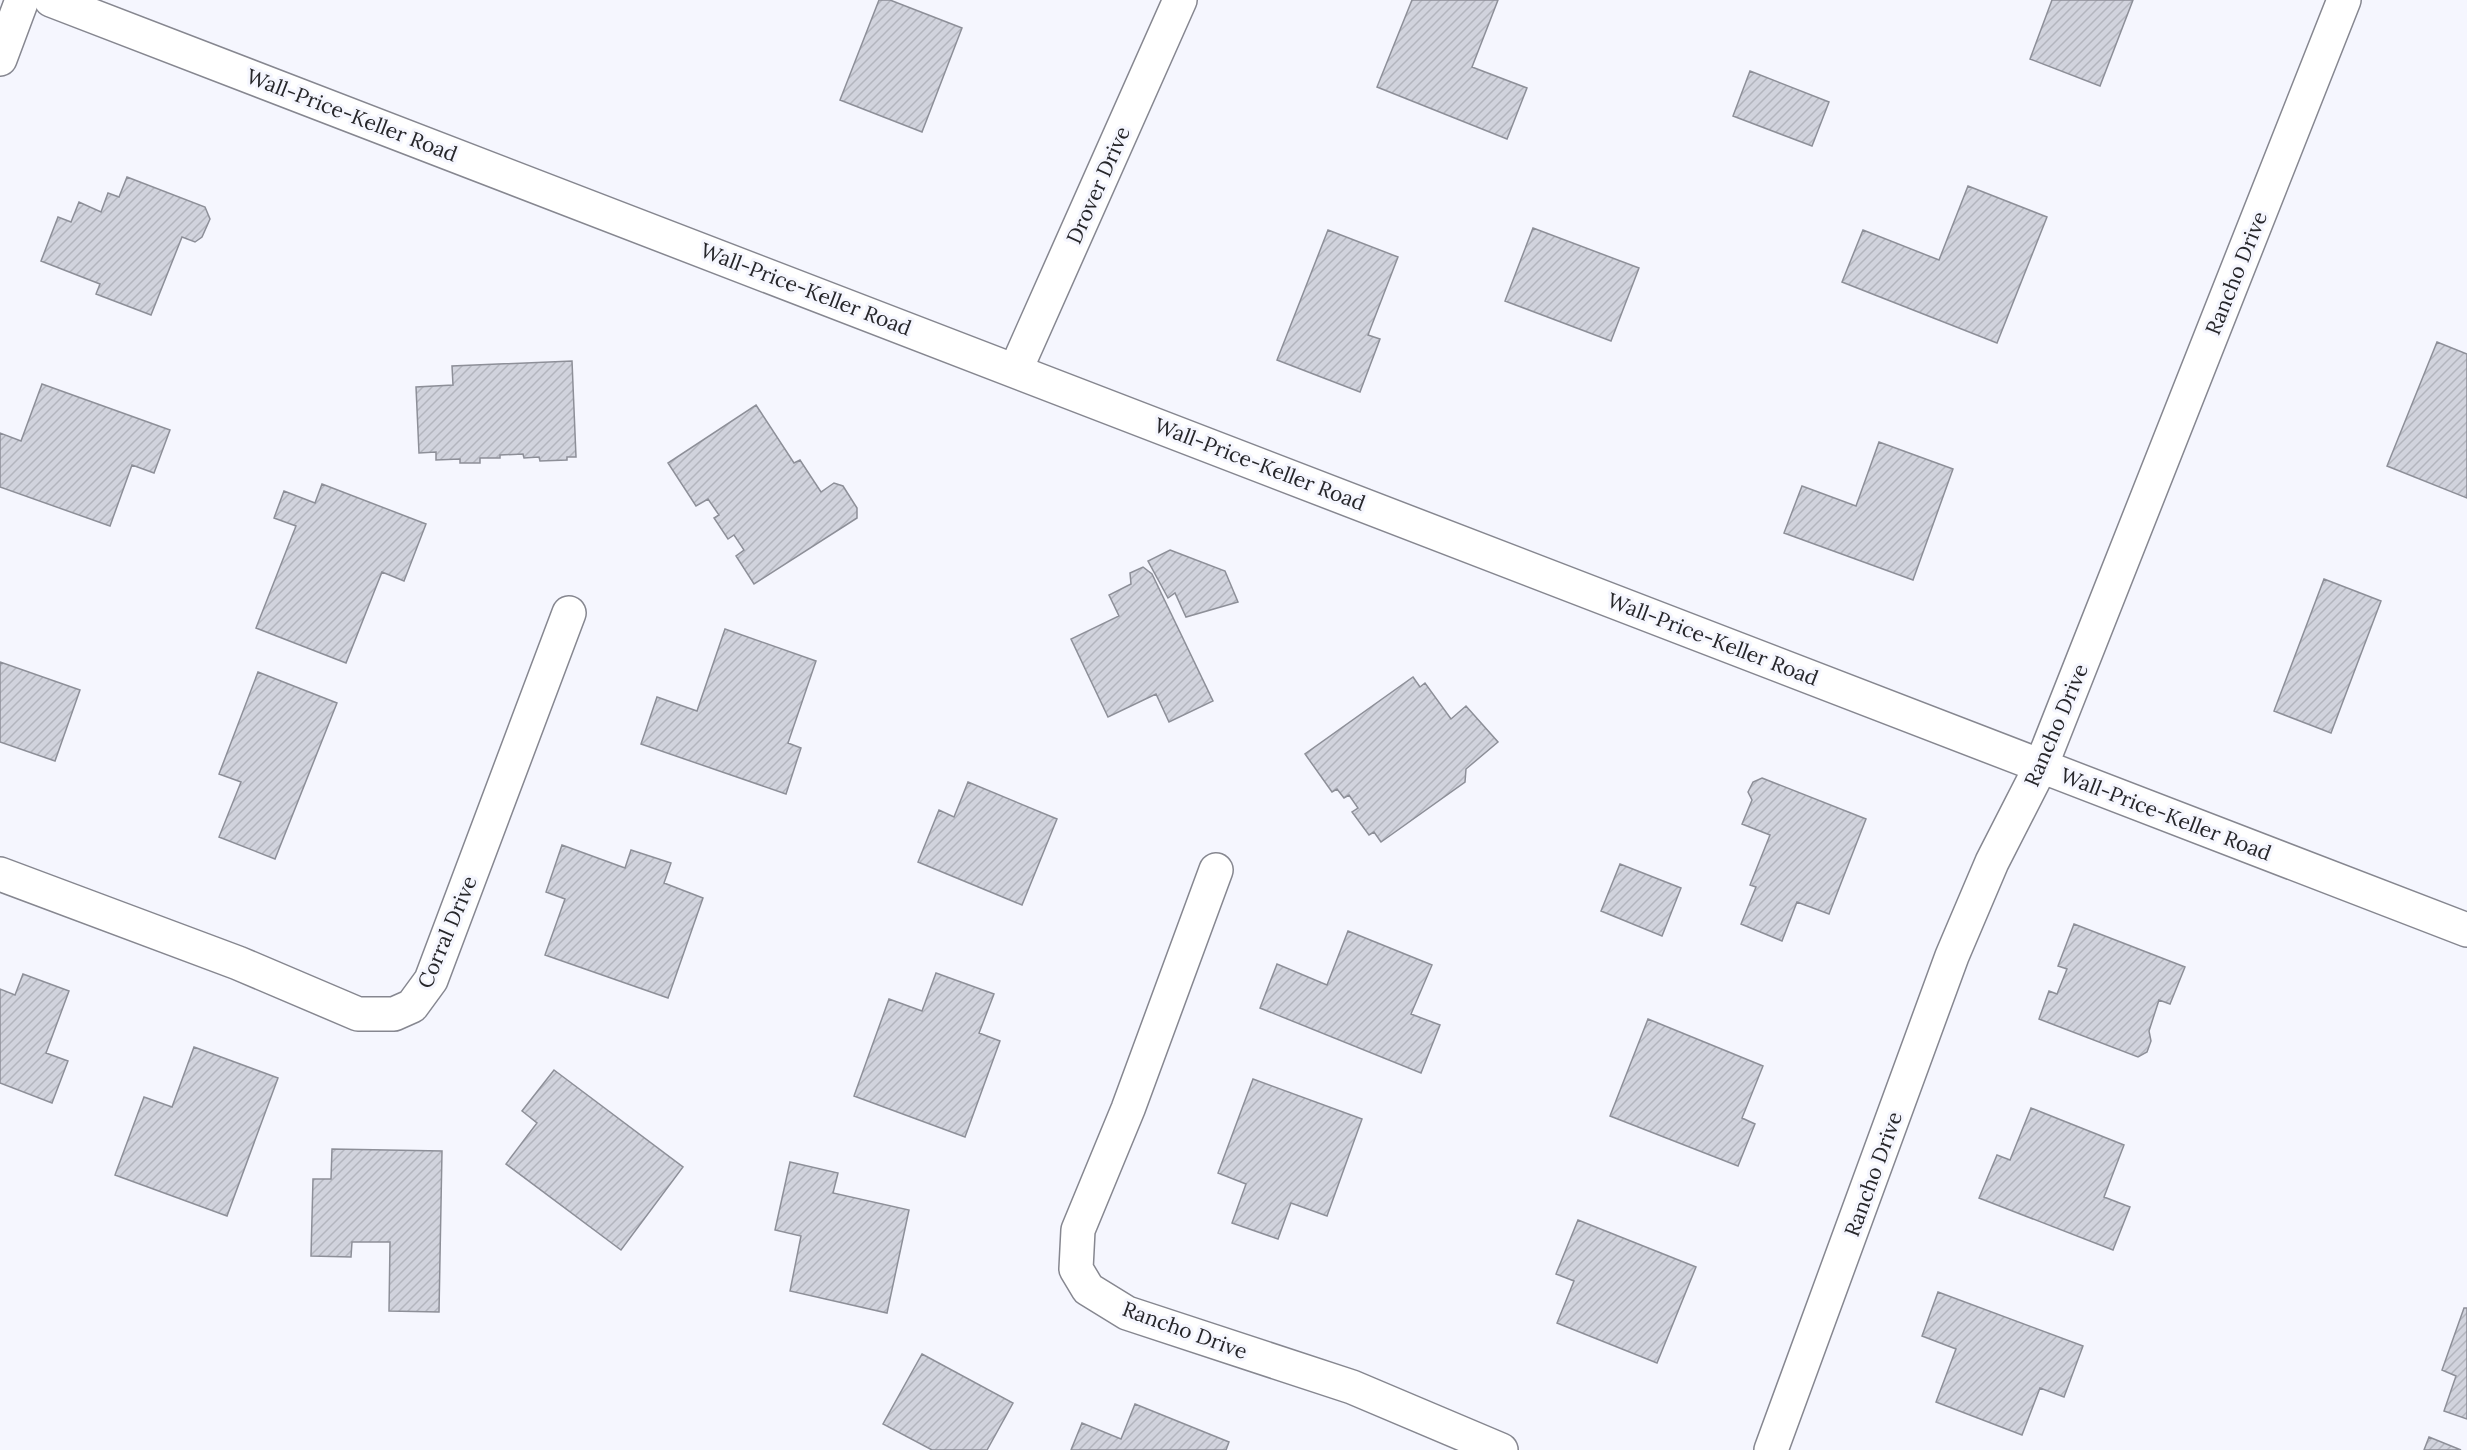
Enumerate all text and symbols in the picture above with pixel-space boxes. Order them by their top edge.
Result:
street label: Wall-Price-Keller Road [243,62,461,168]
street label: Drover Drive [1060,122,1136,248]
street label: Rancho Drive [2199,207,2273,339]
street label: Wall-Price-Keller Road [697,236,915,342]
street label: Wall-Price-Keller Road [1151,411,1369,517]
street label: Wall-Price-Keller Road [1604,586,1822,692]
street label: Rancho Drive [2018,659,2094,791]
street label: Wall-Price-Keller Road [2057,761,2275,867]
street label: Corral Drive [411,872,483,992]
street label: Rancho Drive [1838,1108,1908,1240]
street label: Rancho Drive [1119,1295,1251,1365]

